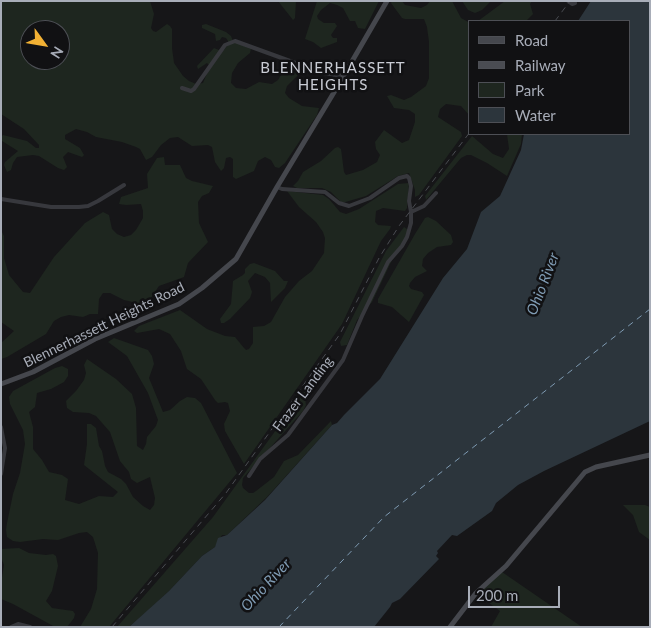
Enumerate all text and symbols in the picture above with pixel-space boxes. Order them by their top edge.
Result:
north arrow [20,20,70,70]
legend [468,20,631,135]
text: Road [515,31,548,49]
text: N [47,44,67,62]
text: Railway [515,56,566,74]
district label: BLENNERHASSETT HEIGHTS [259,59,407,94]
text: Park [515,81,544,99]
text: Water [515,106,556,124]
water label: Ohio River [523,250,563,318]
street label: Blennerhassett Heights Road [21,279,187,371]
street label: Frazer Landing [269,353,337,435]
water label: Ohio River [237,555,295,615]
scale bar [471,576,564,608]
text: 200 m [476,586,518,604]

